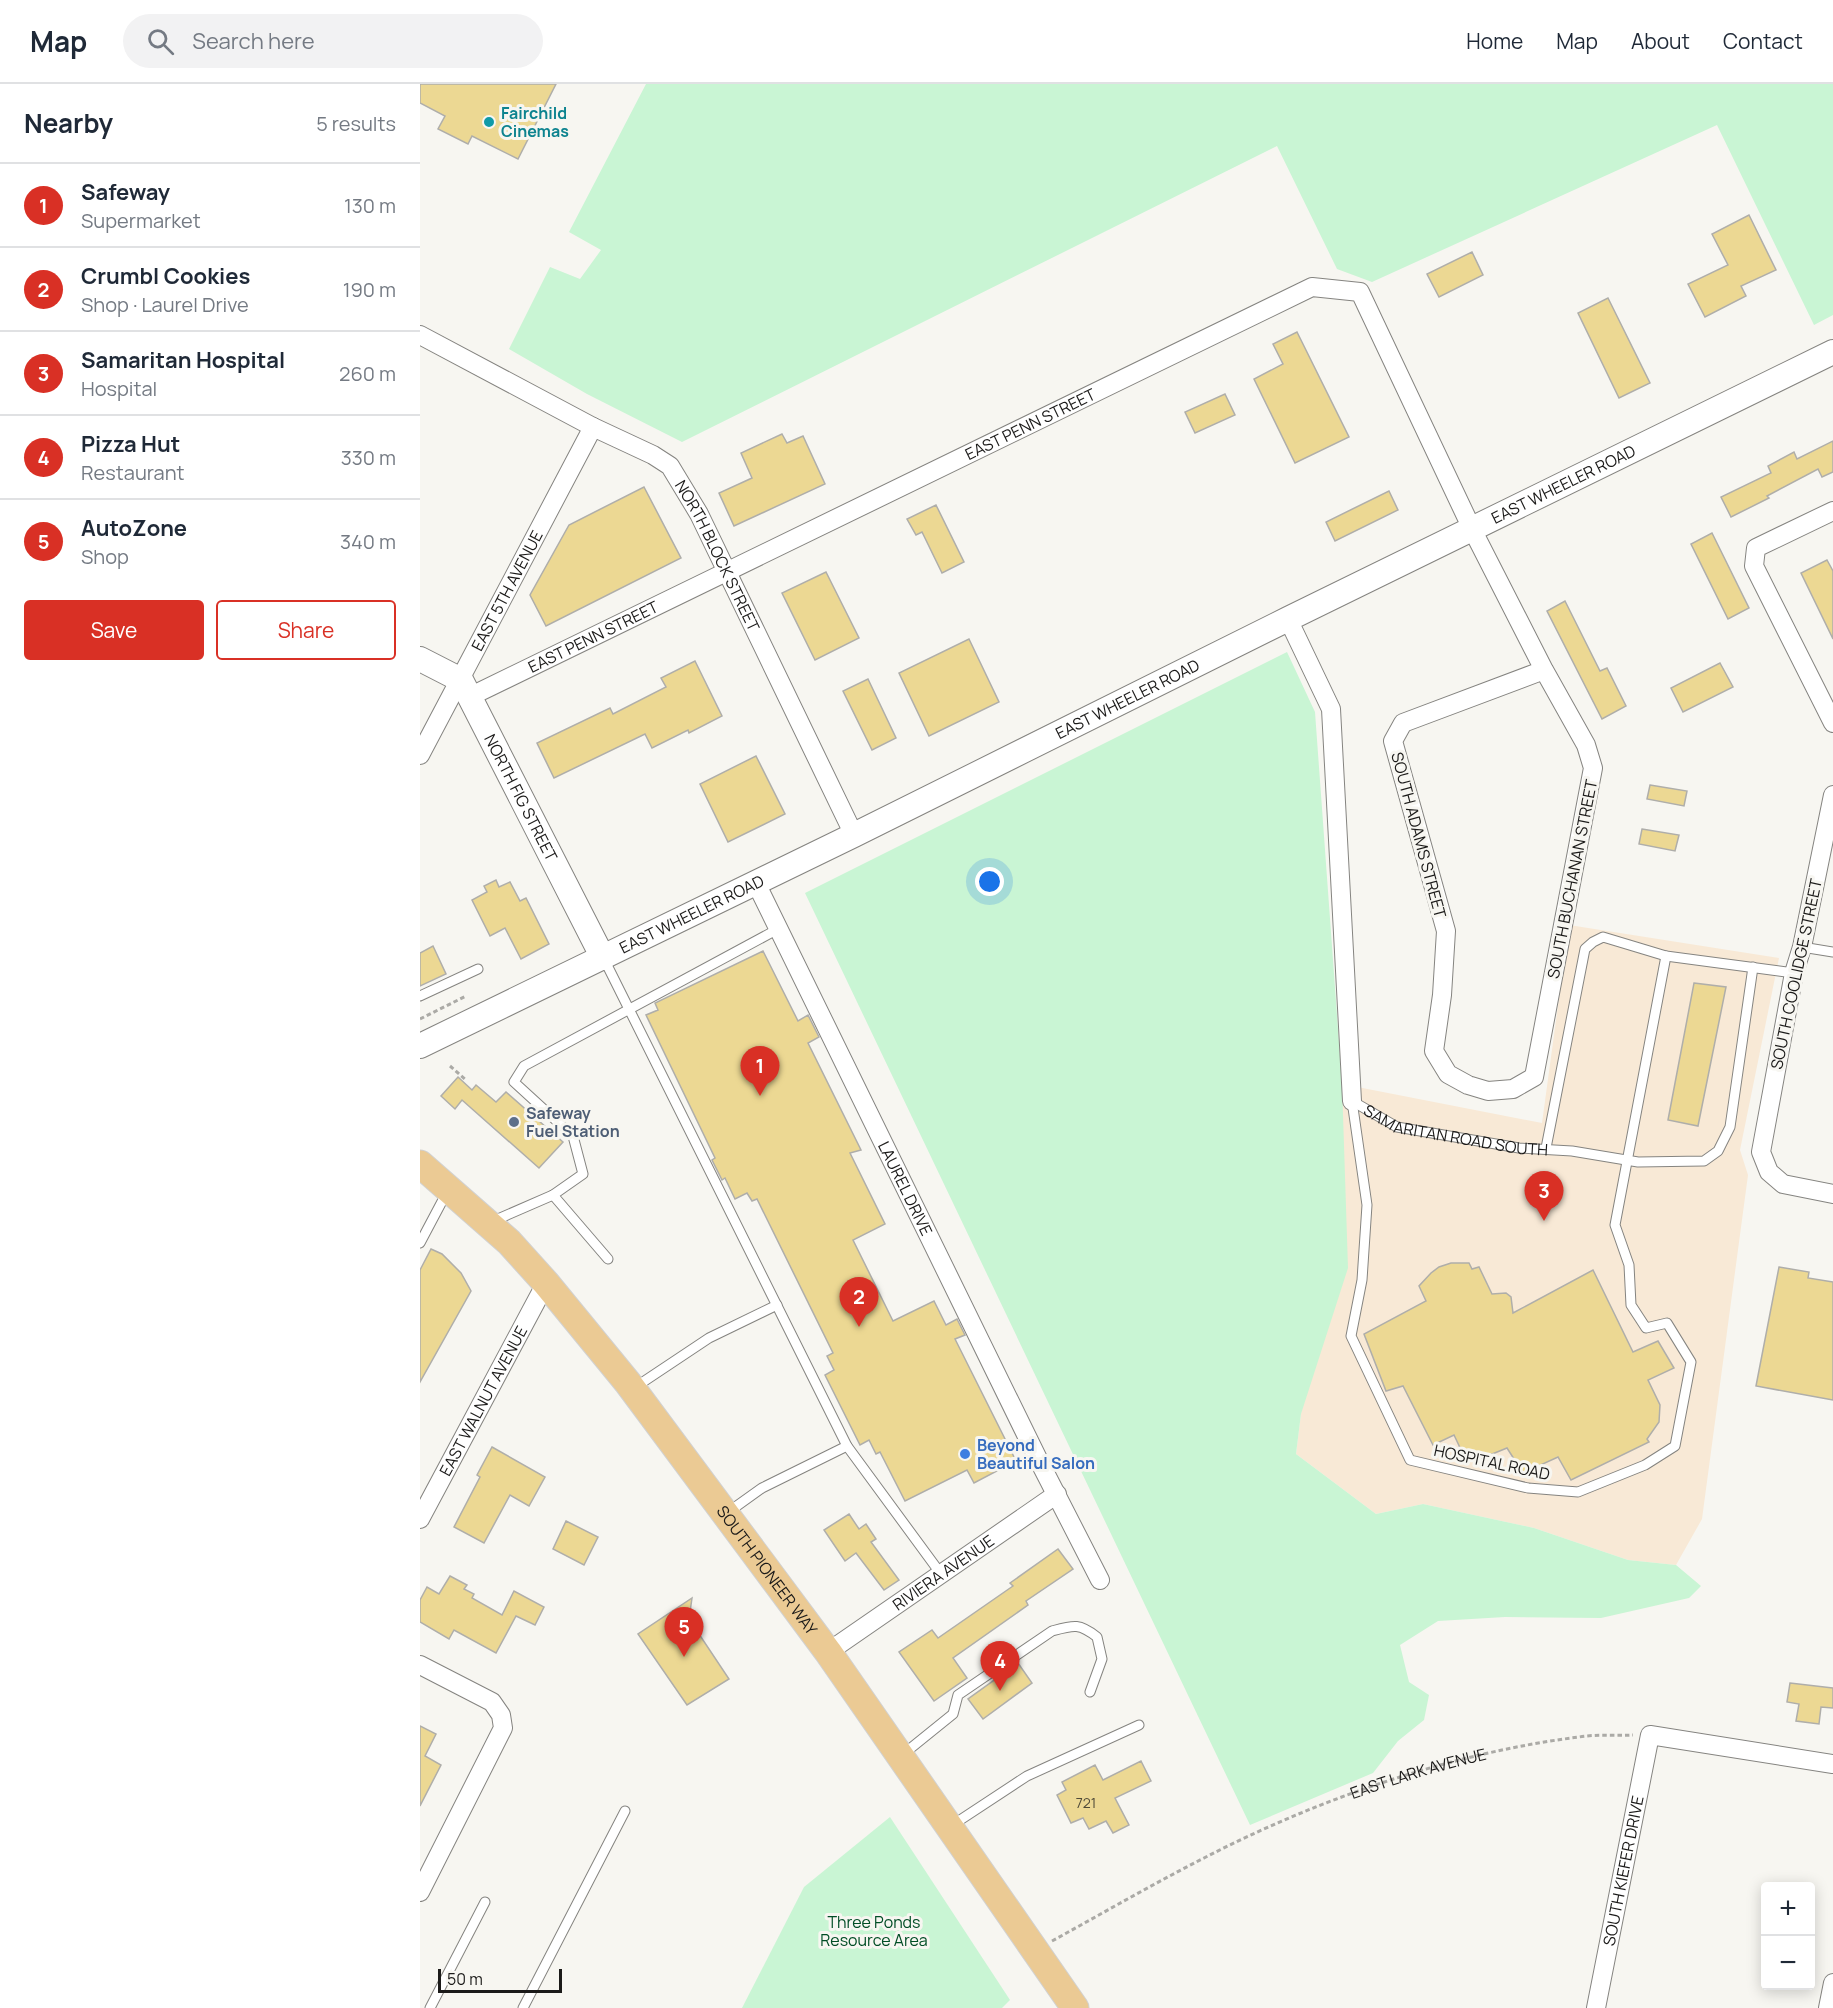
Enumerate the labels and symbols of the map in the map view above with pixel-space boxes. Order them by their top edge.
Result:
place label: Fairchild Cinemas [501,102,569,142]
marker: Fairchild Cinemas [482,115,496,129]
street label: EAST PENN STREET [961,383,1099,465]
street label: EAST WHEELER ROAD [1488,439,1639,529]
street label: NORTH BLOCK STREET [670,476,765,635]
street label: EAST 5TH AVENUE [466,526,548,655]
street label: EAST PENN STREET [524,595,662,678]
street label: EAST WHEELER ROAD [1052,654,1203,744]
street label: NORTH FIG STREET [479,730,563,865]
street label: SOUTH ADAMS STREET [1386,750,1452,921]
street label: SOUTH BUCHANAN STREET [1542,777,1602,980]
your location [975,867,1004,896]
street label: EAST WHEELER ROAD [616,869,768,958]
street label: SOUTH COOLIDGE STREET [1765,876,1827,1071]
pin: 1 [740,1046,780,1096]
street label: SAMARITAN ROAD SOUTH [1360,1099,1549,1161]
place label: Safeway Fuel Station [526,1102,620,1142]
marker: Safeway Fuel Station [507,1115,521,1129]
street label: LAUREL DRIVE [873,1138,938,1239]
pin: 3 [1524,1172,1564,1221]
pin: 2 [840,1278,878,1327]
street label: EAST WALNUT AVENUE [434,1322,532,1480]
place label: Beyond Beautiful Salon [977,1434,1095,1474]
street label: HOSPITAL ROAD [1432,1439,1552,1485]
marker: Beyond Beautiful Salon [958,1447,972,1461]
street label: SOUTH PIONEER WAY [712,1501,822,1639]
street label: RIVIERA AVENUE [888,1530,998,1615]
pin: 5 [664,1608,704,1657]
pin: 4 [980,1642,1020,1691]
street label: EAST LARK AVENUE [1347,1743,1488,1804]
house number: 721 [1076,1793,1096,1812]
street label: SOUTH KIEFER DRIVE [1598,1794,1649,1948]
park label: Three Ponds Resource Area [820,1911,928,1951]
scale bar [438,1966,562,1994]

